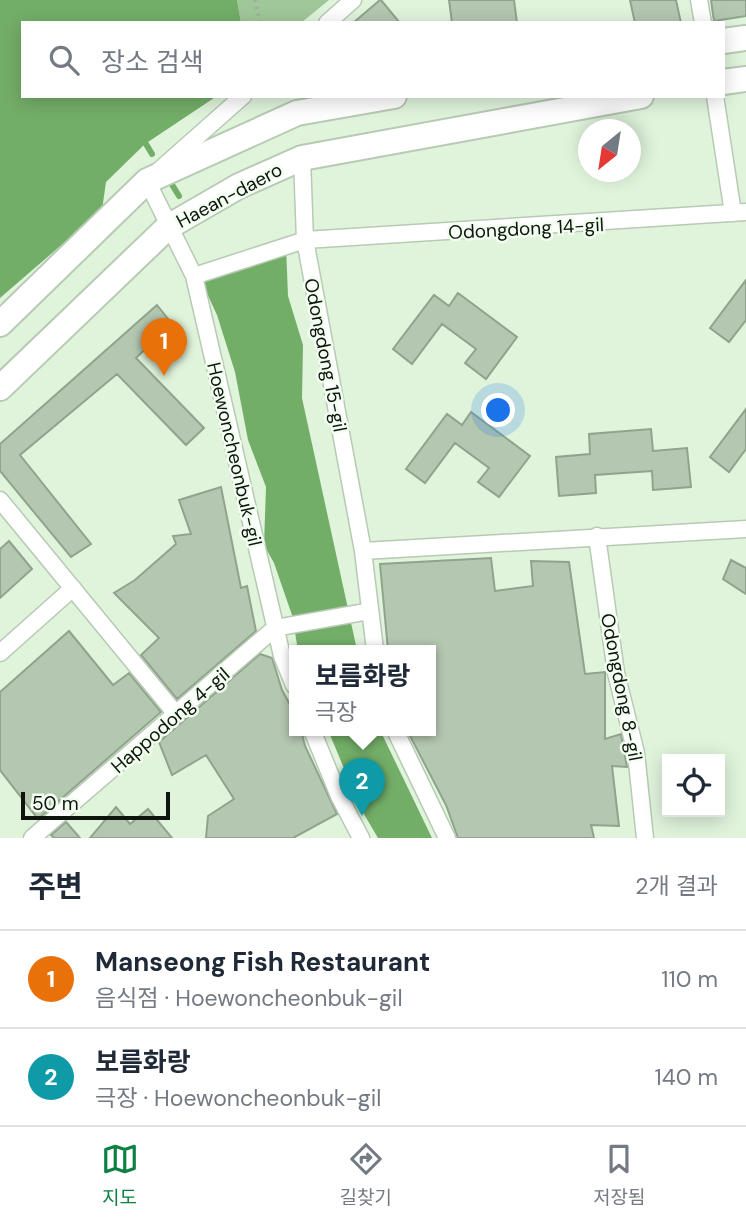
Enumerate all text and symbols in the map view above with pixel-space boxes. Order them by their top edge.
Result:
search box [21,21,725,98]
icon: search [45,41,83,79]
text: 장소 검색 [101,45,204,79]
north arrow [578,119,641,182]
street label: Haean-daero [172,157,287,234]
street label: Odongdong 14-gil [448,212,605,245]
street label: Odongdong 15-gil [298,276,353,434]
pin: 1 [141,318,187,376]
street label: Hoewoncheonbuk-gil [201,360,268,548]
your location [481,393,515,427]
street label: Odongdong 8-gil [595,611,648,763]
popup [289,645,436,736]
text: 보름화랑 [315,659,410,693]
street label: Happodong 4-gil [106,662,235,779]
text: 극장 [315,697,357,727]
map controls [662,754,725,817]
button: locate [662,754,725,817]
pin: 2 [339,758,385,816]
scale bar [21,789,170,821]
text: 50 m [32,791,79,816]
text: 주변 [28,867,83,906]
text: 2개 결과 [635,871,718,901]
text: Manseong Fish Restaurant [95,945,430,979]
text: 1 [47,964,55,994]
text: 110 m [661,964,718,994]
text: 음식점 · Hoewoncheonbuk-gil [95,983,403,1013]
text: 보름화랑 [95,1045,191,1079]
text: 2 [44,1062,58,1092]
text: 140 m [655,1062,718,1092]
text: 극장 · Hoewoncheonbuk-gil [95,1083,381,1113]
tab: 지도 [101,1140,139,1210]
tab: 길찾기 [340,1140,392,1210]
tab: 저장됨 [593,1140,645,1210]

